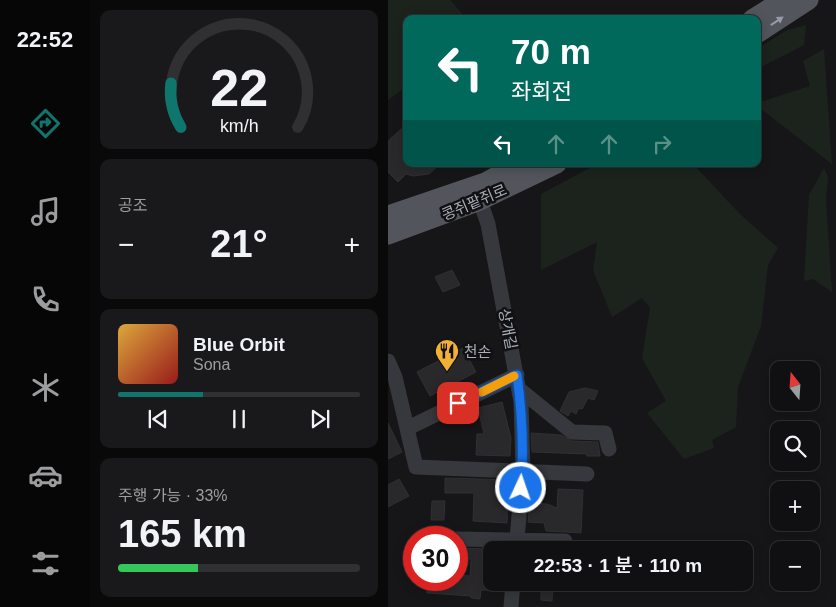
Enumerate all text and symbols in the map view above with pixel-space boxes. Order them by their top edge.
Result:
one-way arrow [770,16,783,26]
text: 22:52 [17,27,73,52]
text: 70 m [511,32,591,71]
icon: left [428,35,493,100]
text: 22 [210,59,268,117]
text: 좌회전 [511,79,572,104]
icon: directions [28,106,63,141]
text: km/h [220,116,258,136]
icon: left [489,130,517,158]
icon: ahead [542,130,570,158]
icon: ahead [595,130,623,158]
icon: right [648,130,676,158]
street label: 콩쥐팥쥐로 [439,181,509,223]
icon: music [28,194,63,229]
text: 공조 [118,197,147,214]
text: 21° [210,223,268,265]
text: − [118,229,134,260]
text: + [344,229,360,260]
icon: phone [28,282,63,317]
street label: 상개길 [496,307,520,351]
text: Blue Orbit [193,334,285,355]
restaurant icon: 천손 [434,338,460,372]
place label: 천손 [464,343,492,360]
text: Sona [193,356,230,373]
north arrow [770,361,820,411]
map controls [770,361,820,591]
icon: climate [28,370,63,405]
pin [437,382,479,424]
icon: arrive [444,389,472,417]
icon: previous [144,405,172,433]
icon: pause [225,405,253,433]
icon: next [306,405,334,433]
button: search [770,421,820,471]
icon: car [28,458,63,493]
position arrow [494,461,546,513]
button: + [770,481,820,531]
text: 주행 가능 · 33% [118,487,228,504]
text: 165 km [118,513,247,555]
speed limit sign: 30 [403,526,468,591]
button: − [770,541,820,591]
icon: filters [28,546,63,581]
text: 22:53 · 1 분 · 110 m [534,555,702,576]

